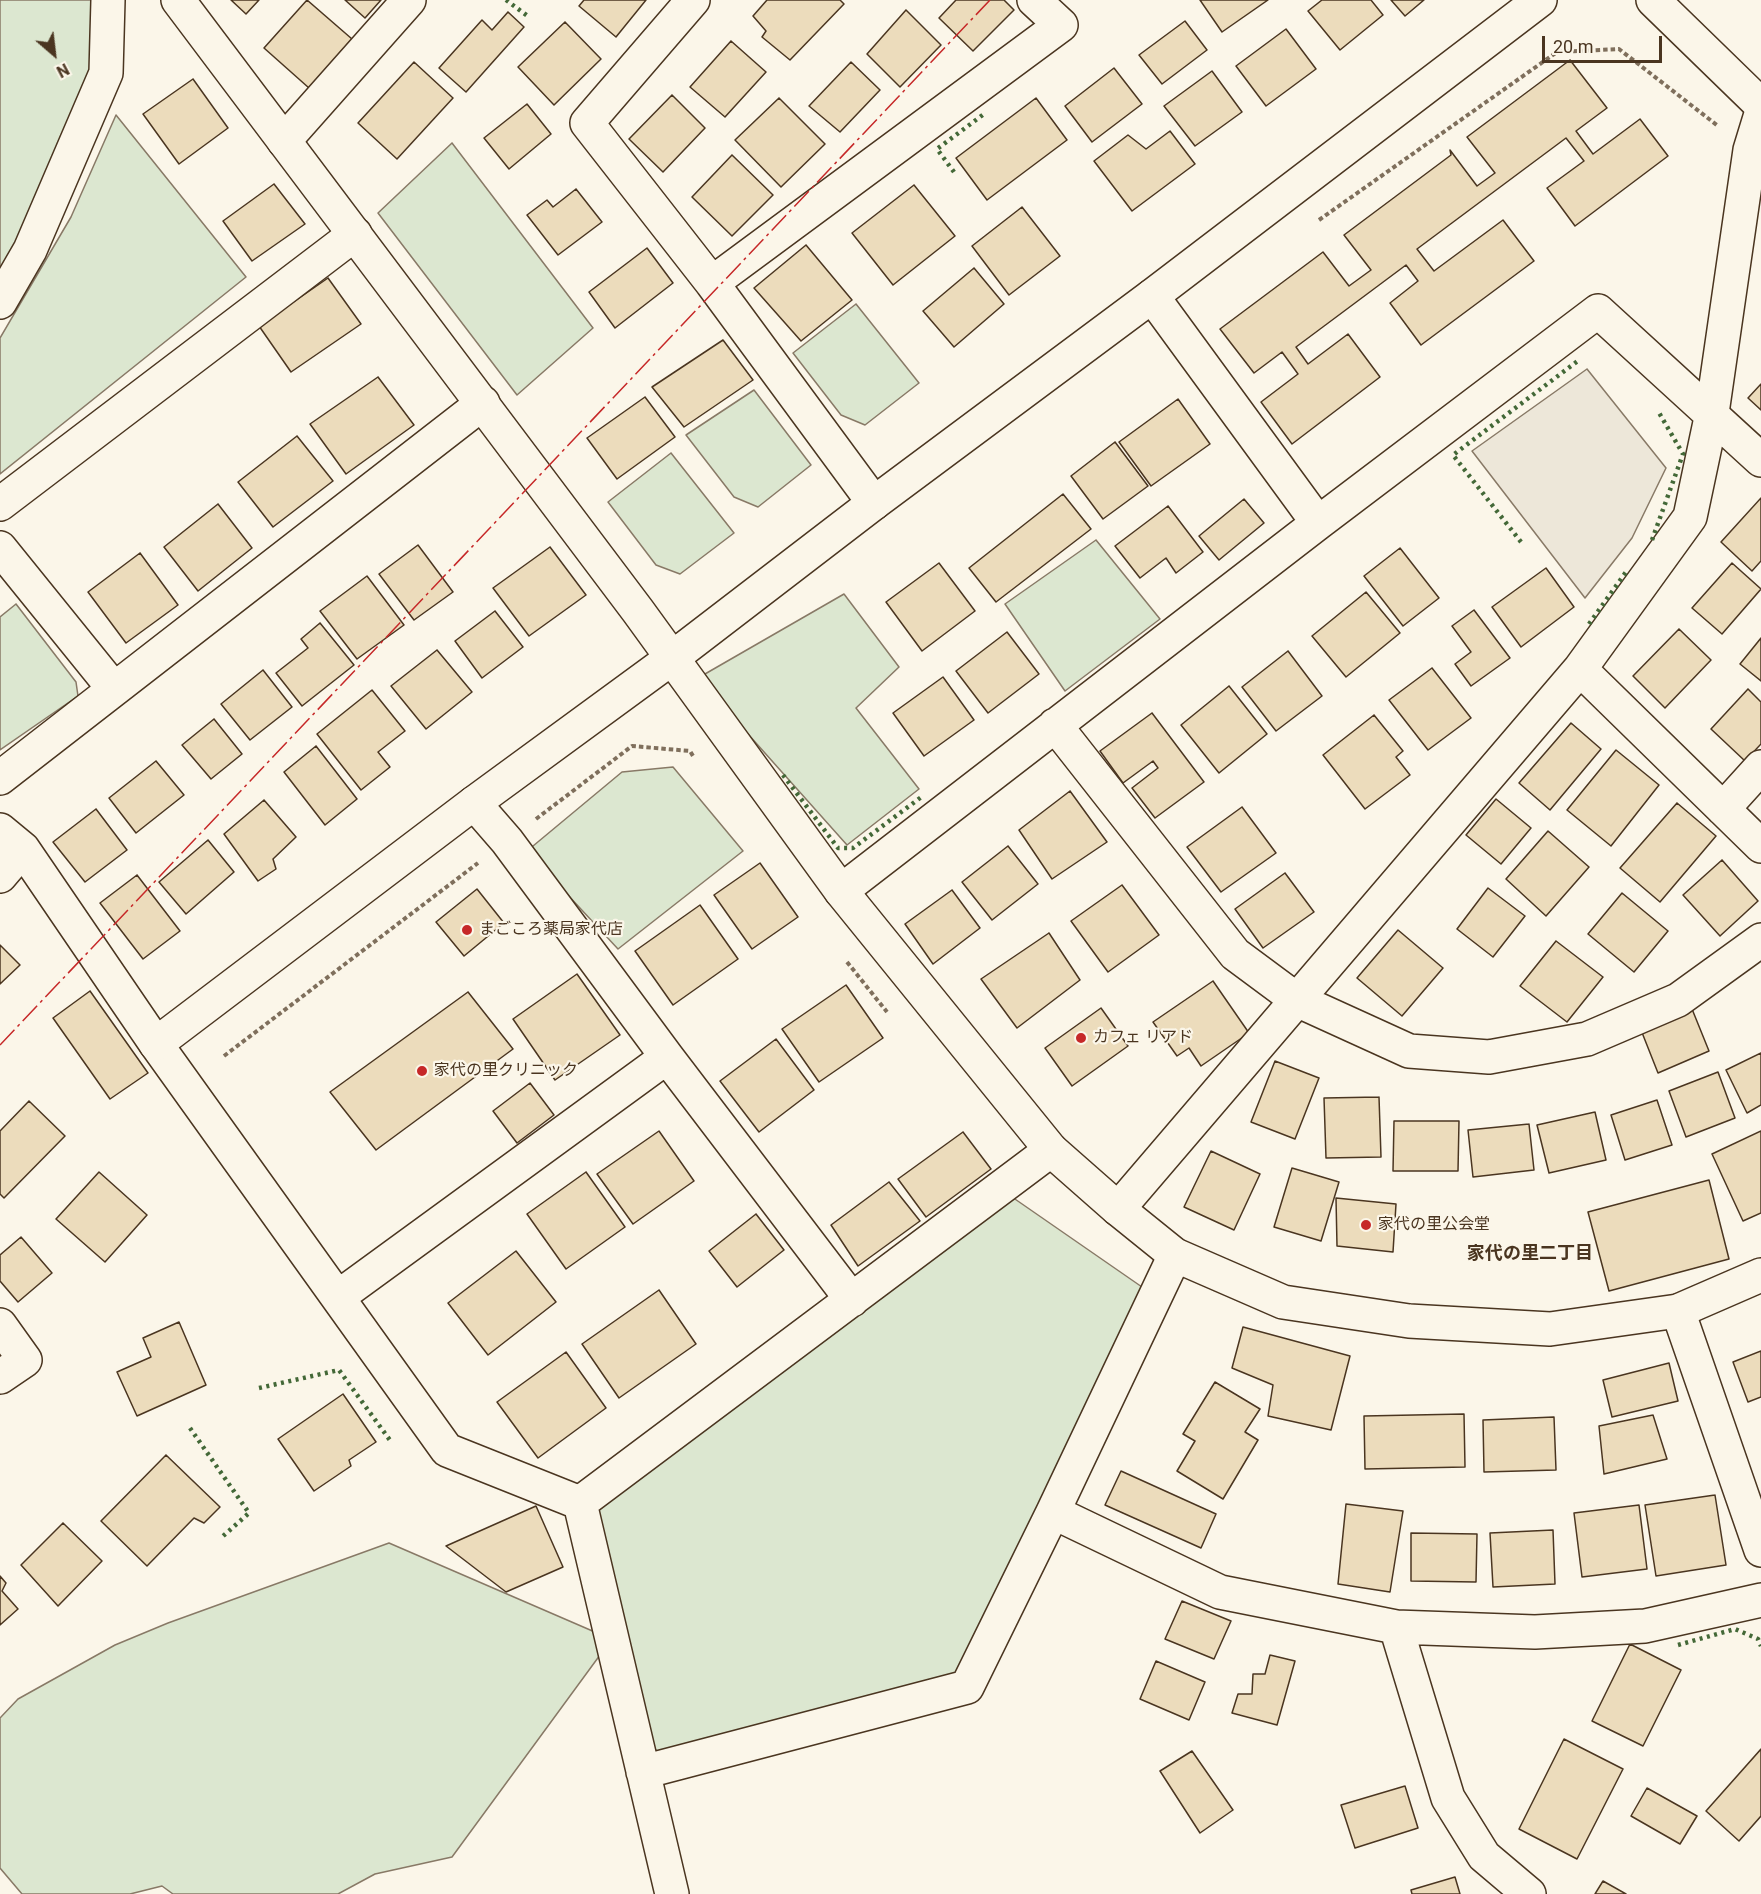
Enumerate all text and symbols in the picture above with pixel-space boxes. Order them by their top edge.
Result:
north arrow [24,24,84,84]
scale bar [1545,24,1665,62]
text: 20 m [1553,36,1593,57]
text: N [53,59,72,81]
place label: まごころ薬局家代店 [479,920,623,940]
marker: まごころ薬局家代店 [460,923,474,937]
place label: カフェ リアド [1093,1028,1193,1048]
marker: カフェ リアド [1074,1031,1088,1045]
place label: 家代の里クリニック [434,1061,578,1081]
marker: 家代の里クリニック [415,1064,429,1078]
place label: 家代の里公会堂 [1378,1215,1490,1235]
marker: 家代の里公会堂 [1359,1218,1373,1232]
district label: 家代の里二丁目 [1467,1243,1593,1265]

